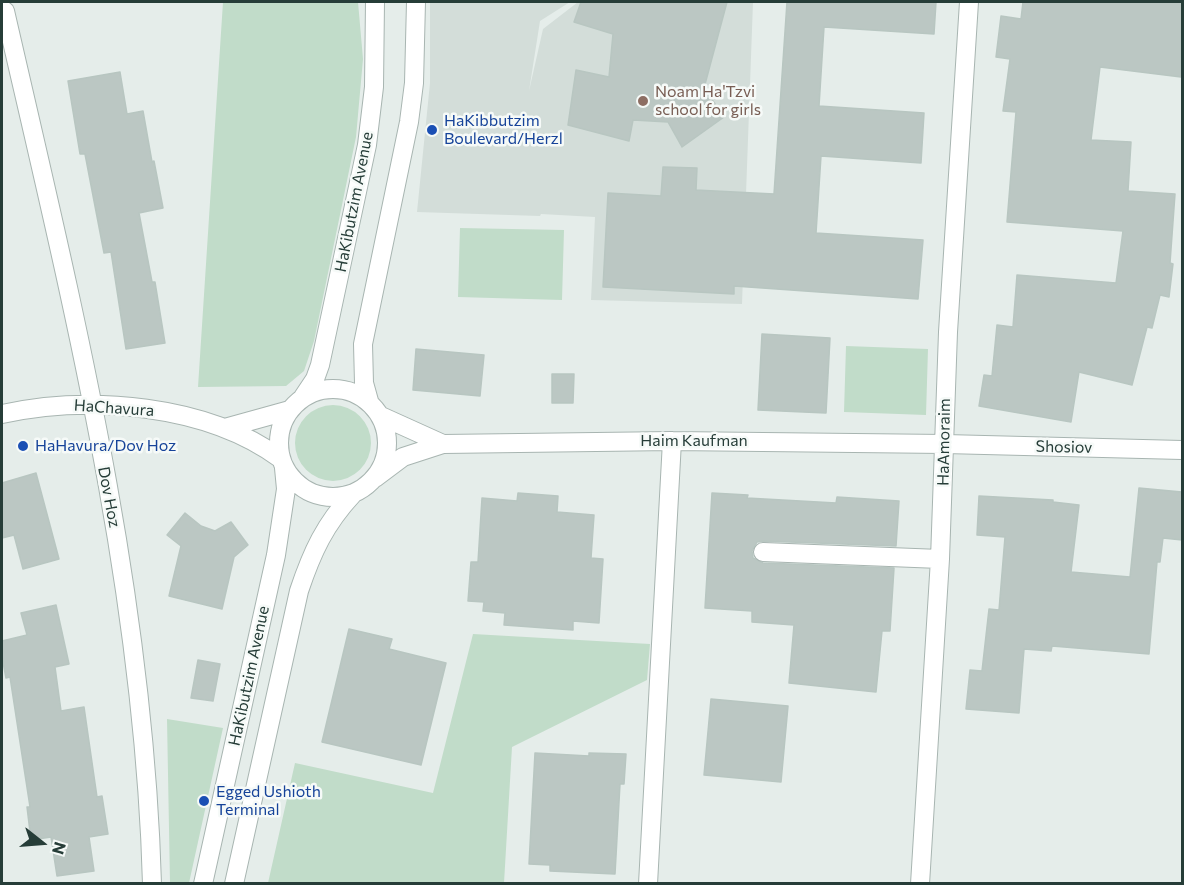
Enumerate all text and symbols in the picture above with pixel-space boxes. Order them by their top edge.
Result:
place label: Noam Ha'Tzvi school for girls [655,82,761,120]
marker: Noam Ha'Tzvi school for girls [636,94,650,108]
place label: HaKibbutzim Boulevard/Herzl [444,111,563,149]
marker: HaKibbutzim Boulevard/Herzl [425,123,439,137]
street label: HaKibutzim Avenue [331,130,377,274]
street label: HaChavura [73,396,155,420]
street label: HaAmoraim [934,398,954,486]
street label: Haim Kaufman [640,431,748,451]
place label: HaHavura/Dov Hoz [35,436,176,456]
street label: Shosiov [1035,437,1093,457]
marker: HaHavura/Dov Hoz [16,439,30,453]
street label: Dov Hoz [94,465,124,529]
street label: HaKibutzim Avenue [225,604,273,748]
place label: Egged Ushioth Terminal [216,782,321,820]
marker: Egged Ushioth Terminal [197,794,211,808]
north arrow [12,813,72,873]
text: N [49,840,71,857]

